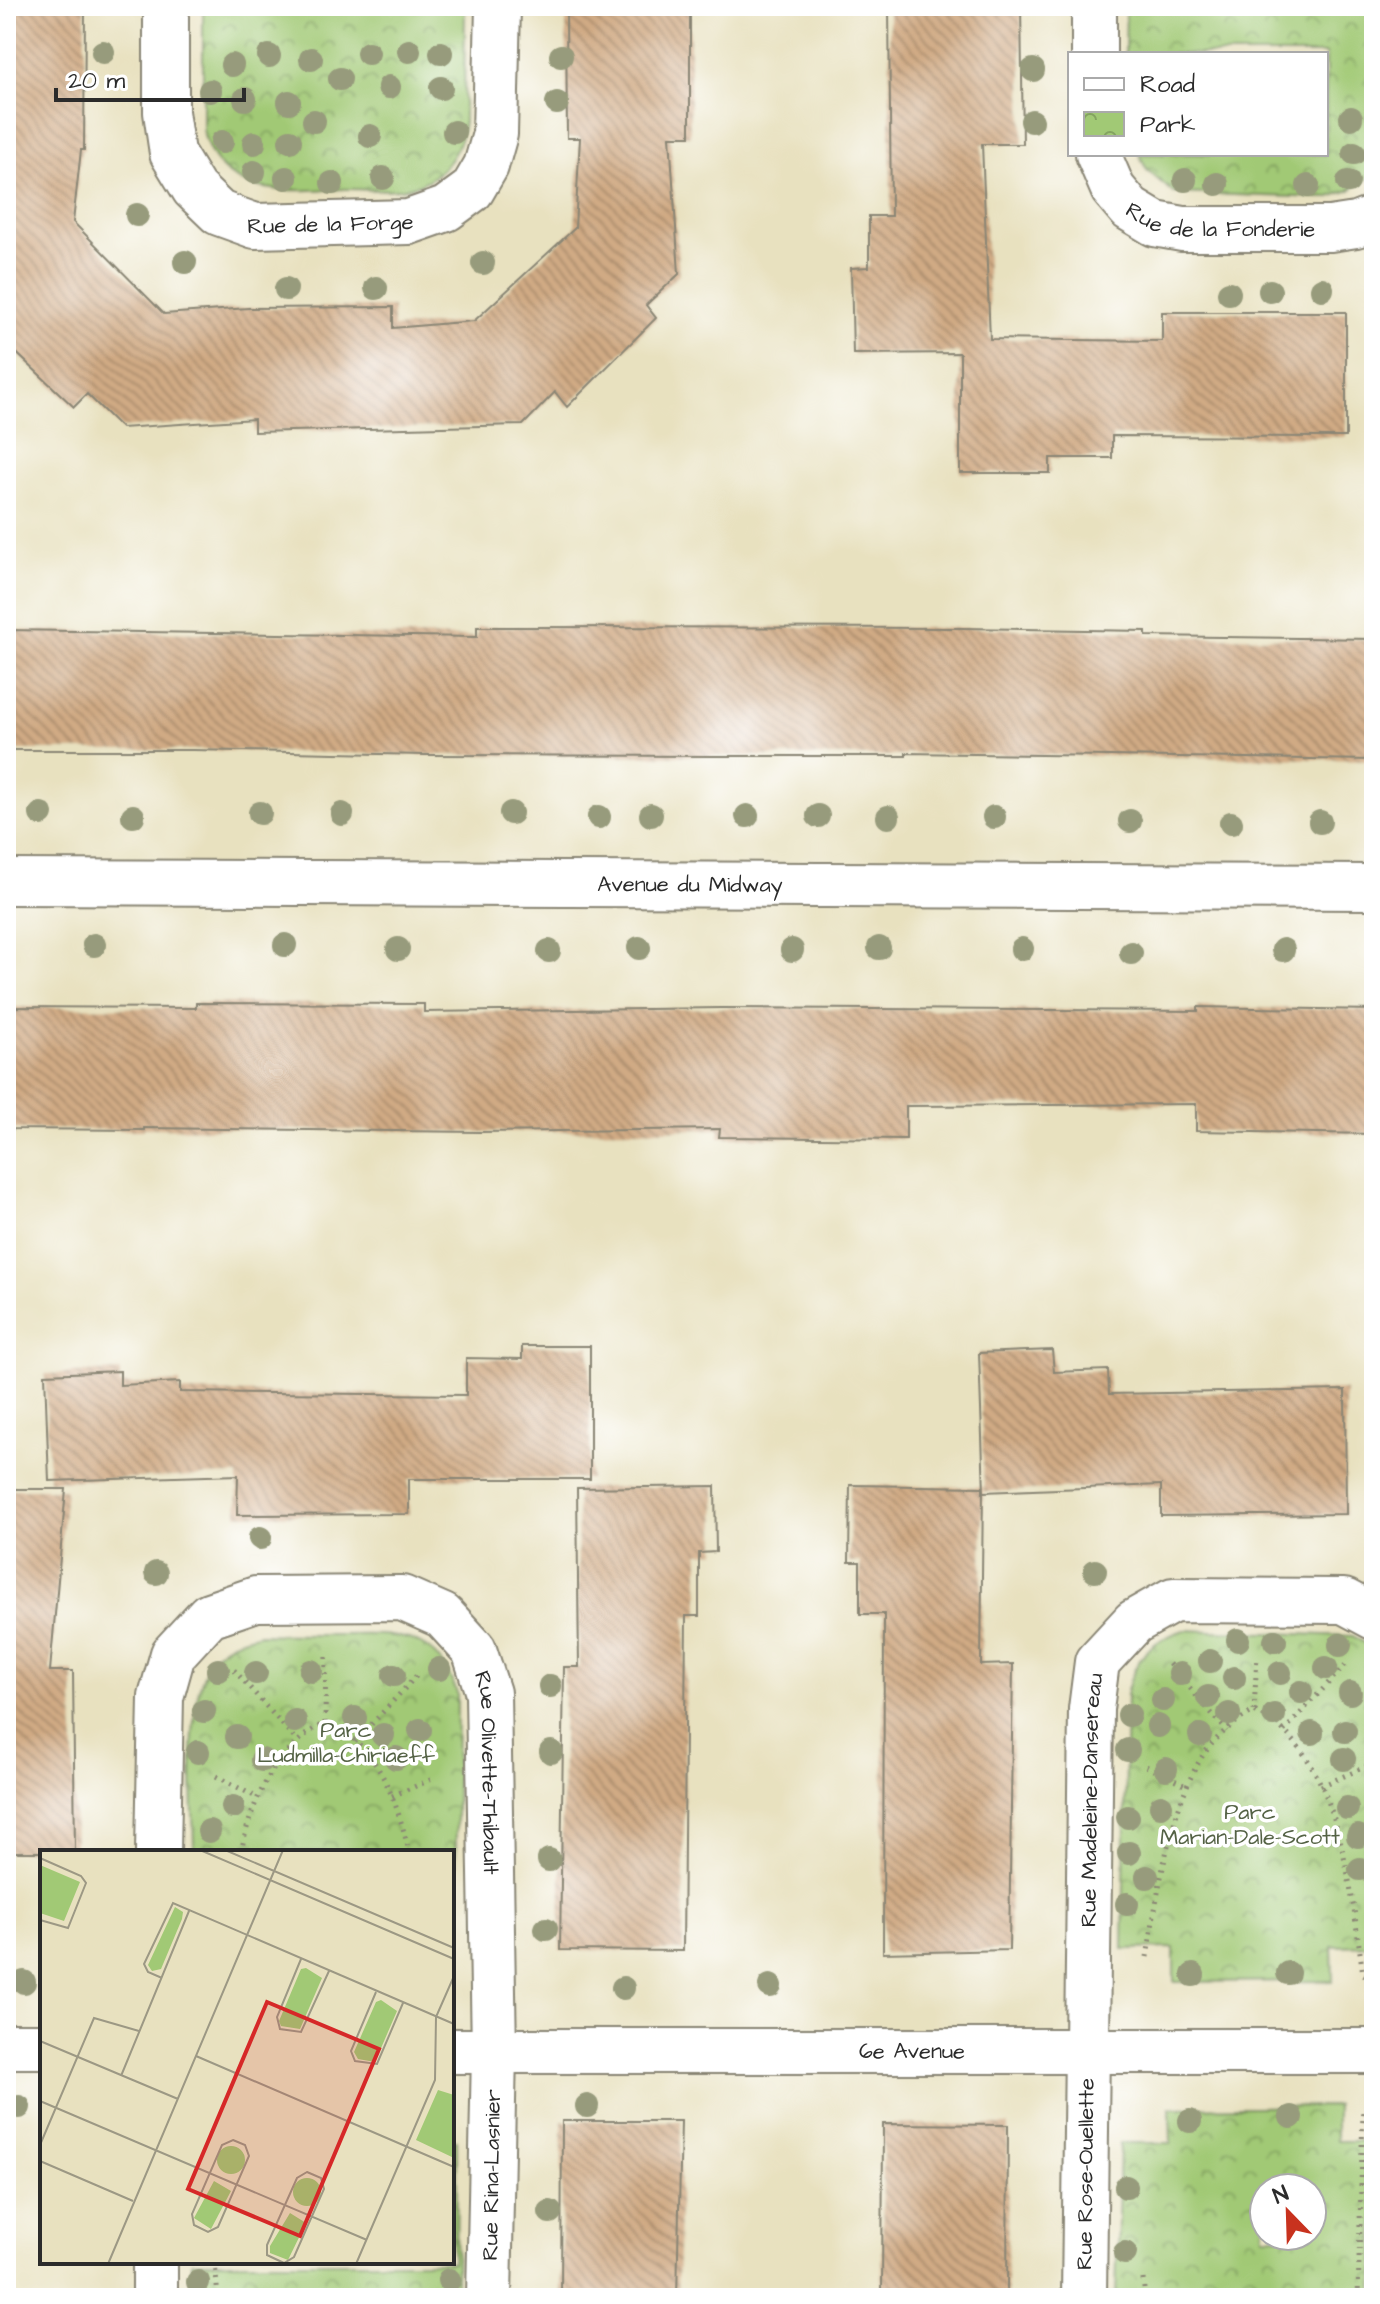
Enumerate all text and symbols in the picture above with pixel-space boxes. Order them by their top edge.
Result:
scale bar [56,52,244,102]
legend [1068,52,1328,156]
text: 20 m [68,64,125,98]
text: Road [1140,68,1195,102]
text: Park [1140,108,1196,142]
street label: Rue de la Fonderie [1120,194,1315,245]
street label: Rue de la Forge [247,206,414,242]
street label: Avenue du Midway [597,869,783,901]
street label: Rue Olivette-Thibault [466,1667,507,1875]
street label: Rue Madeleine-Dansereau [1073,1671,1111,1927]
park label: Parc Ludmilla-Chiriaeff [257,1715,436,1771]
park label: Parc Marian-Dale-Scott [1160,1797,1340,1853]
inset map [40,1850,454,2264]
street label: 6e Avenue [859,2036,965,2067]
street label: Rue Rose-Ouellette [1069,2078,1102,2270]
street label: Rue Rina-Lasnier [475,2089,509,2261]
north arrow [1248,2172,1328,2252]
text: N [1268,2178,1293,2212]

